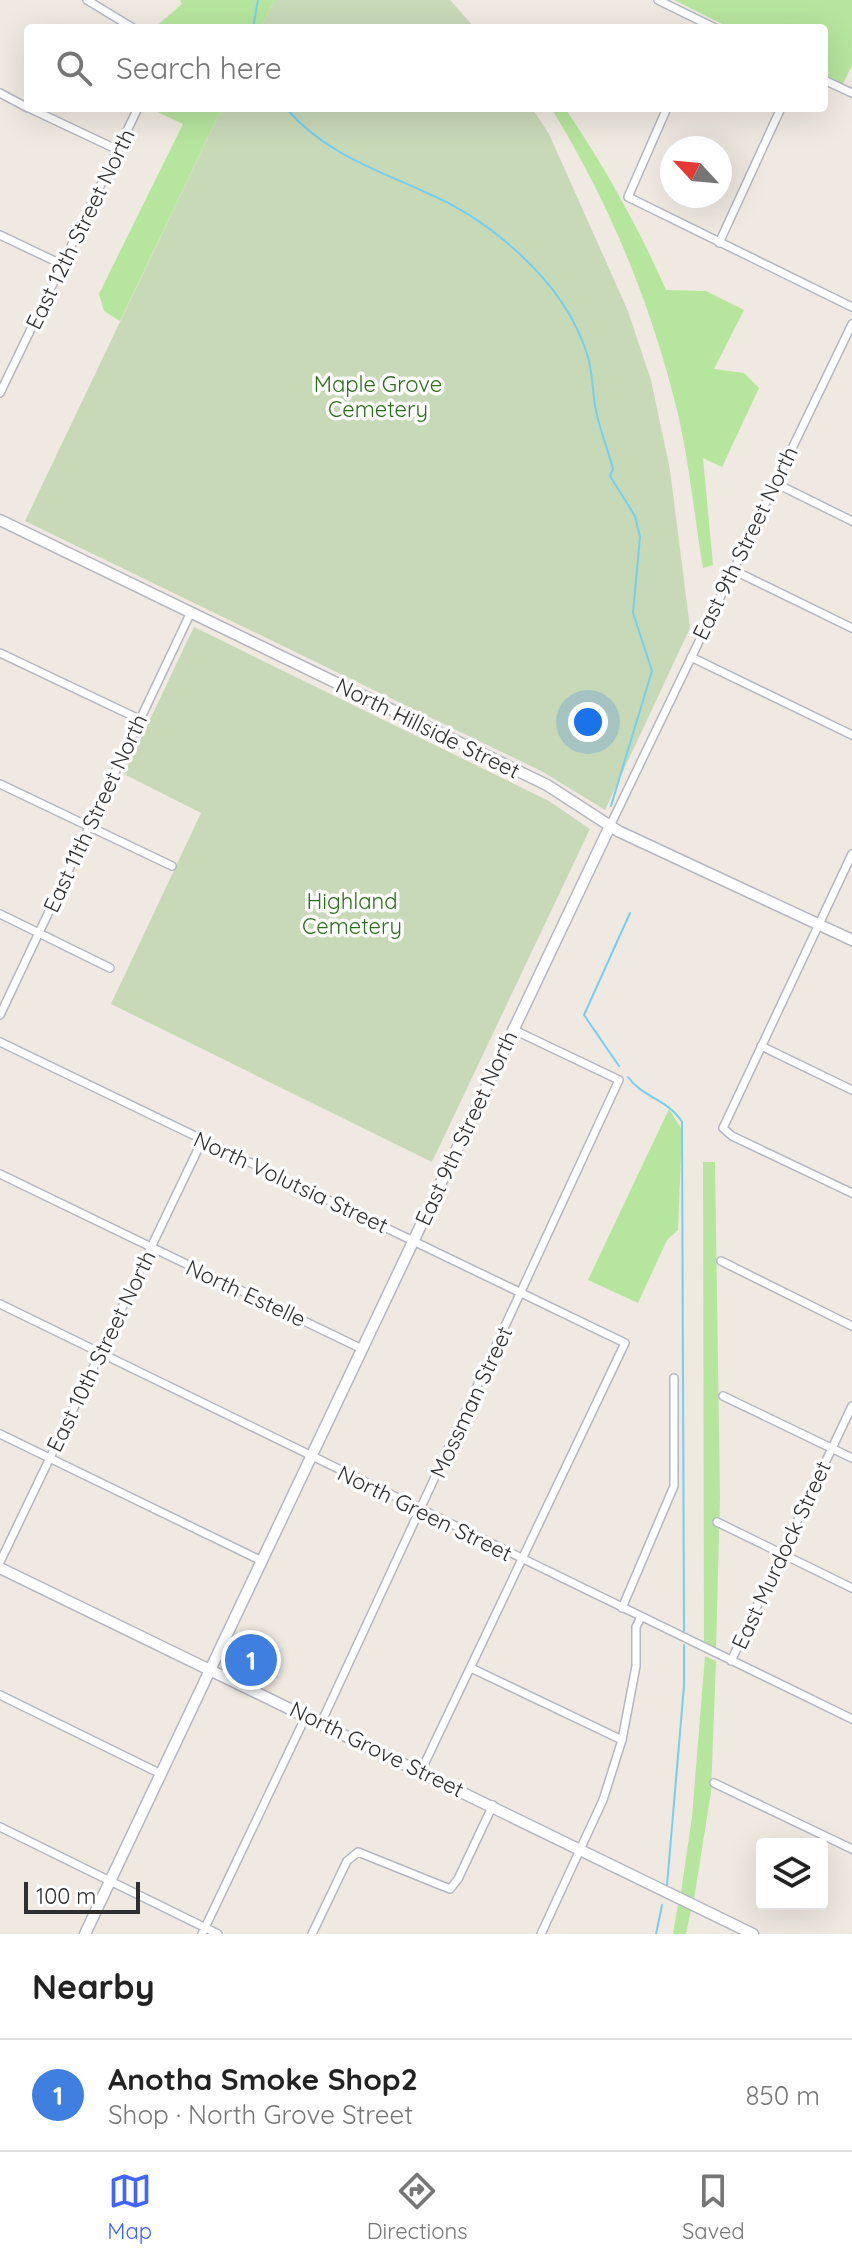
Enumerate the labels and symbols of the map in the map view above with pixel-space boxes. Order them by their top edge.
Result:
street label: East 12th Street North [19,124,141,334]
north arrow [660,136,732,208]
park label: Maple Grove Cemetery [314,370,442,423]
street label: East 9th Street North [686,442,804,644]
street label: North Hillside Street [331,671,525,785]
your location [568,702,608,742]
street label: East 11th Street North [37,709,153,917]
park label: Highland Cemetery [302,887,402,940]
street label: East 9th Street North [409,1026,523,1230]
street label: North Volutsia Street [189,1125,393,1239]
street label: East 10th Street North [40,1246,162,1456]
street label: North Estelle [182,1253,310,1333]
street label: Mossman Street [424,1322,518,1482]
street label: East Murdock Street [725,1457,837,1653]
street label: North Green Street [333,1459,517,1567]
pin: 1 [225,1630,277,1690]
street label: North Grove Street [285,1695,469,1803]
scale bar [24,1878,140,1914]

